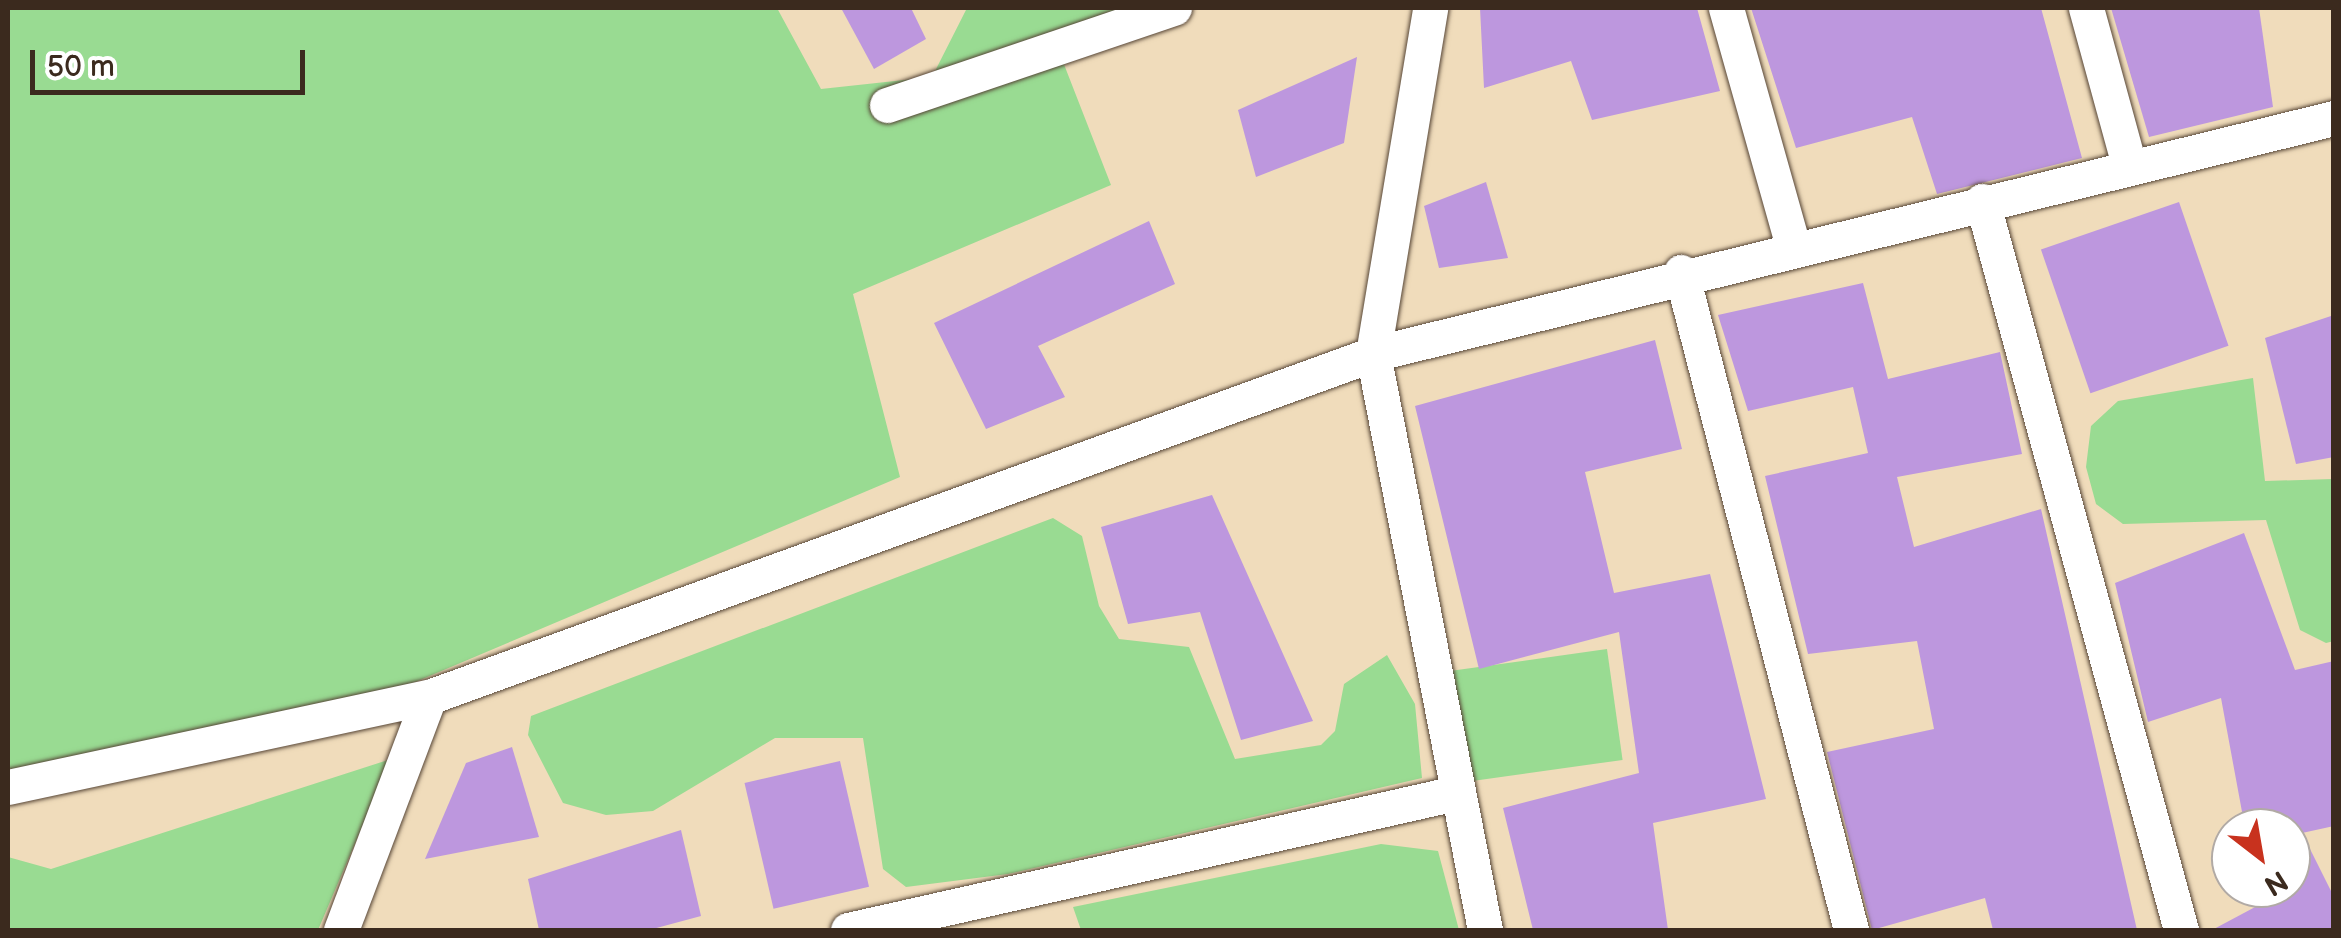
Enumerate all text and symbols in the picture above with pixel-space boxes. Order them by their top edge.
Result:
scale bar [35,30,310,92]
text: 50 m [47,49,115,85]
north arrow [2211,808,2311,908]
text: N [2258,863,2293,902]

